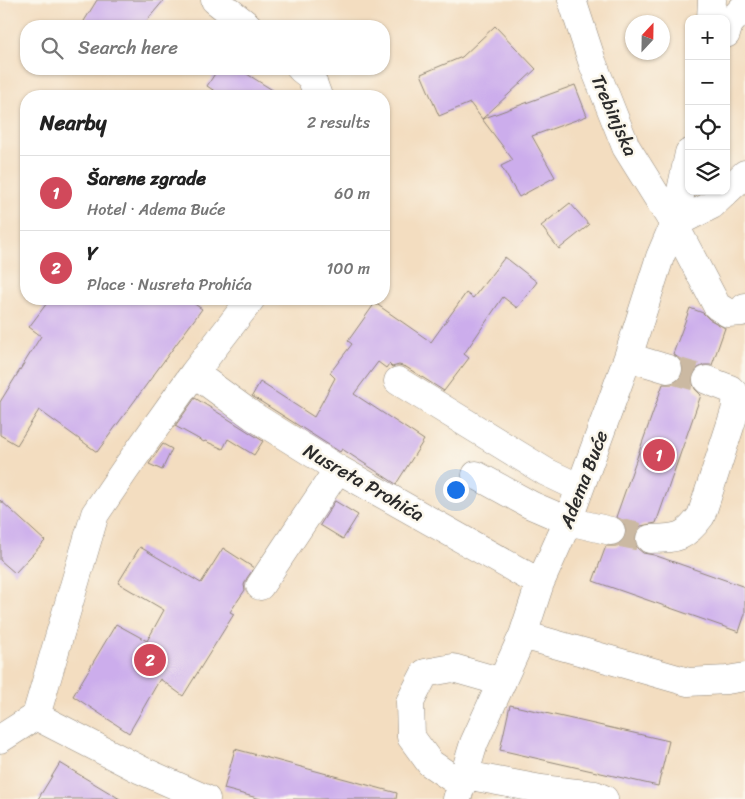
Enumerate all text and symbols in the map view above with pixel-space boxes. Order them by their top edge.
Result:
north arrow [625,15,670,60]
map controls [685,15,730,195]
button: + [685,15,730,60]
search box [20,20,390,75]
text: Search here [78,31,178,64]
icon: search [38,34,66,62]
button: − [685,60,730,105]
street label: Trebinjska [582,69,647,162]
text: Nearby [40,104,106,142]
button: locate [685,105,730,150]
text: 2 results [307,108,370,137]
button: layers [685,150,730,195]
text: Šarene zgrade [87,162,206,195]
text: 1 [53,179,59,208]
text: 60 m [334,179,370,208]
text: Hotel · Adema Buće [87,195,225,224]
text: Y [87,237,98,270]
text: 2 [51,254,61,283]
text: 100 m [326,254,370,283]
text: Place · Nusreta Prohića [87,270,252,299]
street label: Adema Buće [549,425,617,534]
street label: Nusreta Prohića [297,434,431,531]
pin: 1 [643,436,675,474]
your location [443,477,469,503]
pin: 2 [134,641,166,679]

